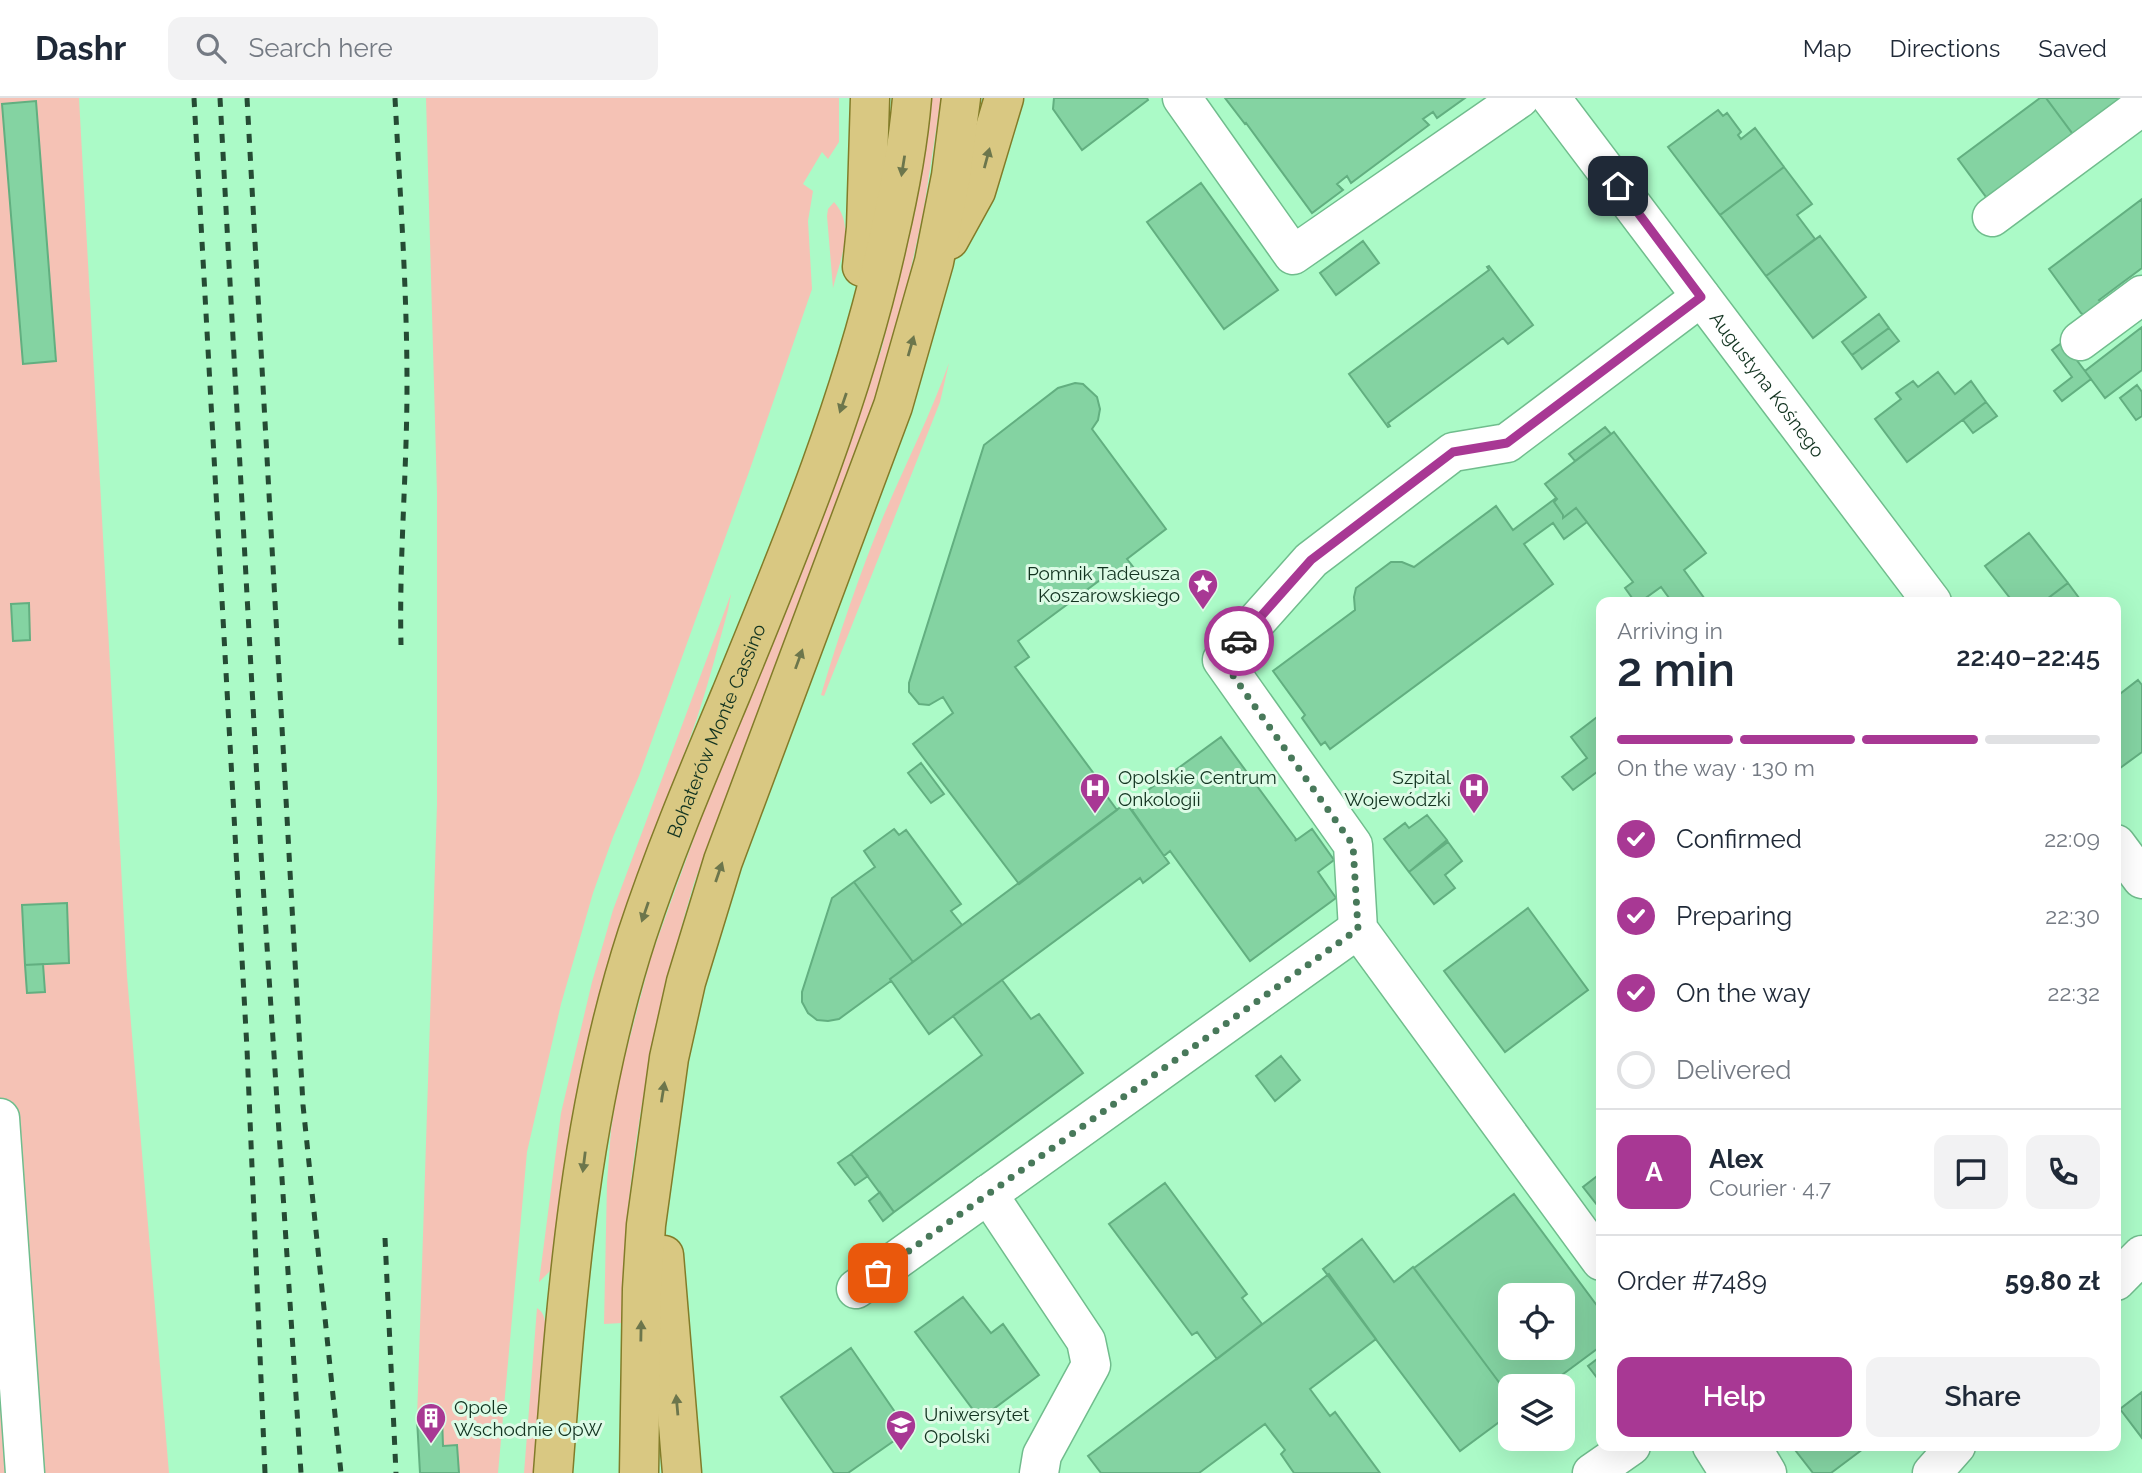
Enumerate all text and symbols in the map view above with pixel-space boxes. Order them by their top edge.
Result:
search box [168,17,658,80]
text: Dashr [35,29,126,68]
icon: search [192,29,230,67]
text: Search here [248,33,393,63]
text: Map [1803,34,1852,63]
text: Directions [1890,34,2000,63]
text: Saved [2038,34,2107,63]
one-way arrow [982,147,993,169]
one-way arrow [897,155,908,177]
pin [1588,156,1648,216]
icon: home [1599,167,1637,205]
street label: Augustyna Kośnego [1705,307,1830,461]
one-way arrow [907,335,917,356]
one-way arrow [837,393,848,414]
place label: Pomnik Tadeusza Koszarowskiego [1027,562,1180,606]
place icon: Pomnik Tadeusza Koszarowskiego [1186,567,1220,611]
courier [1204,606,1274,676]
text: Arriving in [1617,617,1723,644]
street label: Bohaterów Monte Cassino [662,621,770,841]
icon: car [1220,622,1258,660]
text: 22:40–22:45 [1956,642,2100,672]
text: 2 min [1617,643,1735,697]
one-way arrow [794,649,805,670]
text: On the way · 130 m [1617,754,1815,781]
place label: Opolskie Centrum Onkologii [1118,766,1277,810]
place label: Szpital Wojewódzki [1344,766,1452,810]
hospital icon: Opolskie Centrum Onkologii [1078,771,1112,815]
hospital icon: Szpital Wojewódzki [1457,771,1491,815]
icon: check [1617,820,1655,858]
text: Confirmed [1676,824,1802,854]
text: 22:09 [2044,825,2100,852]
one-way arrow [714,862,725,883]
icon: check [1617,897,1655,935]
one-way arrow [639,901,650,922]
text: Preparing [1676,901,1792,931]
text: 22:30 [2045,902,2100,929]
icon: check [1617,974,1655,1012]
text: On the way [1676,978,1811,1008]
text: 22:32 [2047,979,2100,1006]
text: Delivered [1676,1055,1791,1085]
one-way arrow [658,1081,669,1103]
button: chat [1934,1135,2008,1209]
button: phone [2026,1135,2100,1209]
text: Alex [1709,1144,1764,1174]
one-way arrow [578,1151,589,1173]
text: A [1645,1157,1663,1187]
text: Courier · 4.7 [1709,1174,1831,1201]
pin [848,1243,908,1303]
icon: bag [859,1254,897,1292]
text: Order #7489 [1617,1266,1767,1296]
text: 59.80 zł [2005,1266,2100,1296]
map controls [1498,1283,1575,1451]
button: locate [1498,1283,1575,1360]
one-way arrow [635,1320,647,1342]
button: Help [1617,1357,1852,1437]
button: Share [1866,1357,2100,1437]
button: layers [1498,1374,1575,1451]
one-way arrow [671,1394,682,1416]
place label: Opole Wschodnie OpW [454,1396,603,1440]
building icon: Opole Wschodnie OpW [414,1401,448,1445]
place label: Uniwersytet Opolski [924,1403,1030,1447]
school or university icon: Uniwersytet Opolski [884,1408,918,1452]

